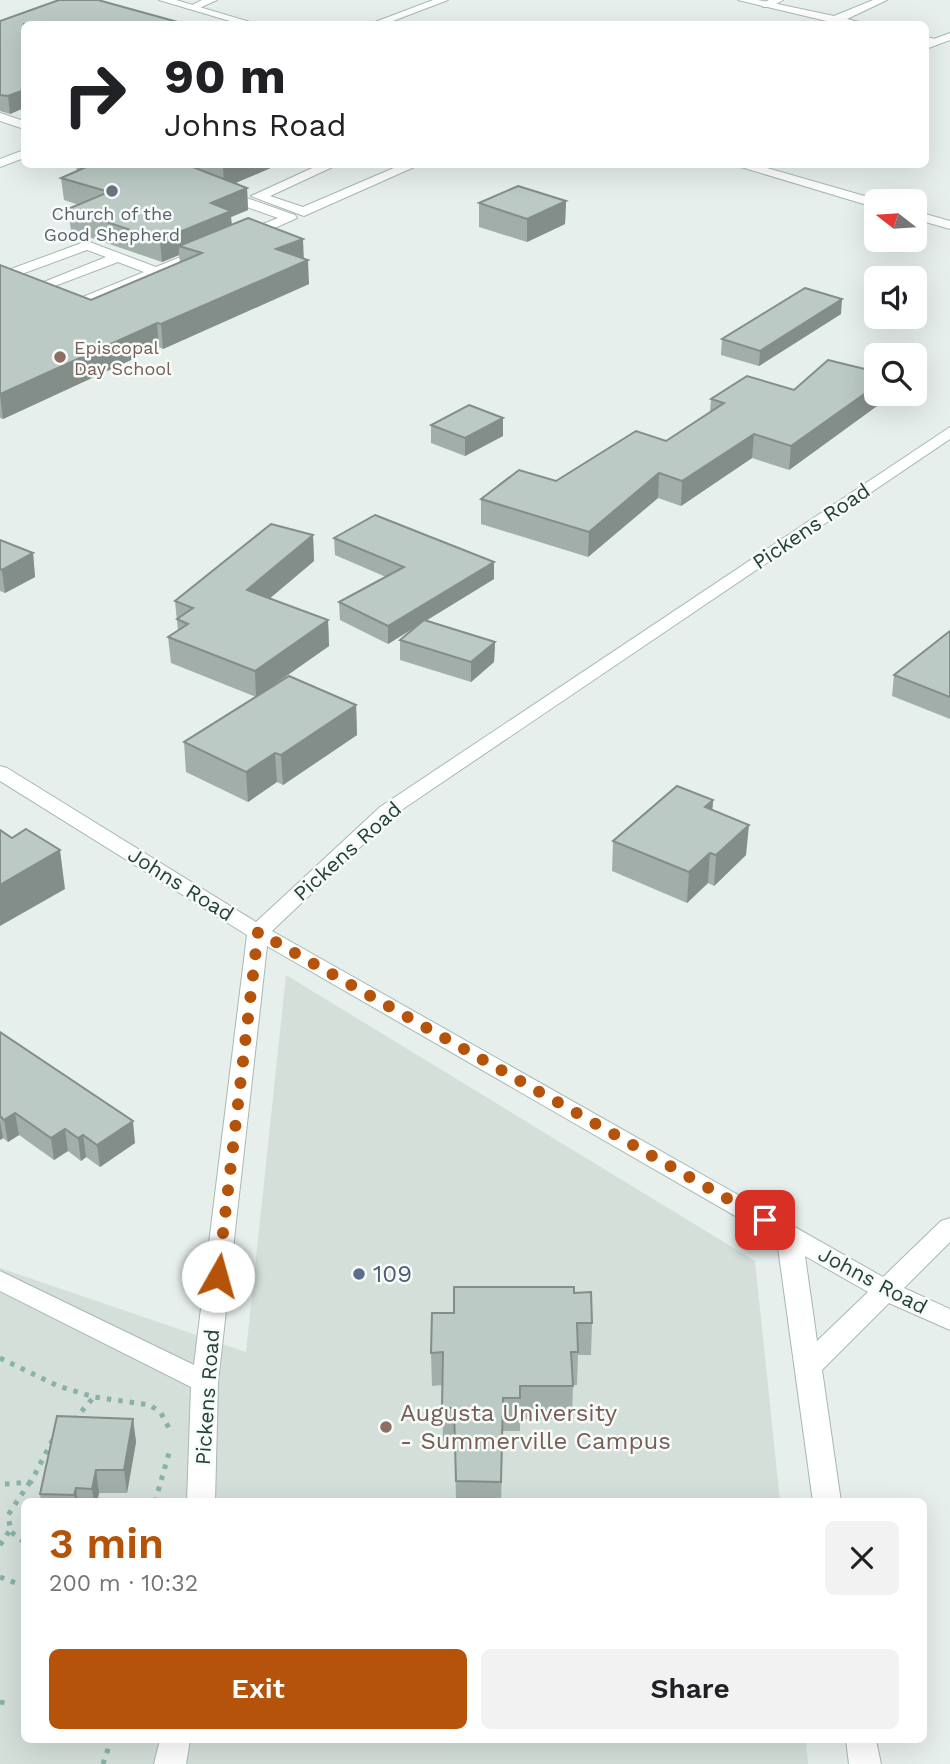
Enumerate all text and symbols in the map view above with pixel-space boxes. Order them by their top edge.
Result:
text: 90 m [164,47,286,105]
icon: right [49,49,140,140]
text: Johns Road [164,106,347,144]
marker: Church of the Good Shepherd [104,183,120,199]
north arrow [864,189,928,252]
map controls [864,189,927,406]
place label: Church of the Good Shepherd [44,203,180,245]
button: sound [864,266,927,329]
place label: Episcopal Day School [74,337,172,379]
button: search [864,343,927,406]
marker: Episcopal Day School [52,349,68,365]
street label: Pickens Road [748,478,874,574]
street label: Pickens Road [288,796,406,906]
street label: Johns Road [124,842,238,926]
pin [735,1190,795,1250]
icon: arrive [746,1201,784,1239]
position arrow [181,1239,255,1313]
street label: Johns Road [814,1241,932,1319]
place label: 109 [373,1260,412,1288]
marker: 109 [351,1266,367,1282]
street label: Pickens Road [190,1328,224,1466]
place label: Augusta University - Summerville Campus [400,1399,671,1455]
marker: Augusta University - Summerville Campus [378,1419,394,1435]
text: 3 min [49,1519,164,1568]
button: close [825,1521,899,1595]
text: 200 m · 10:32 [49,1570,198,1597]
button: Exit [49,1649,467,1729]
button: Share [481,1649,899,1729]

